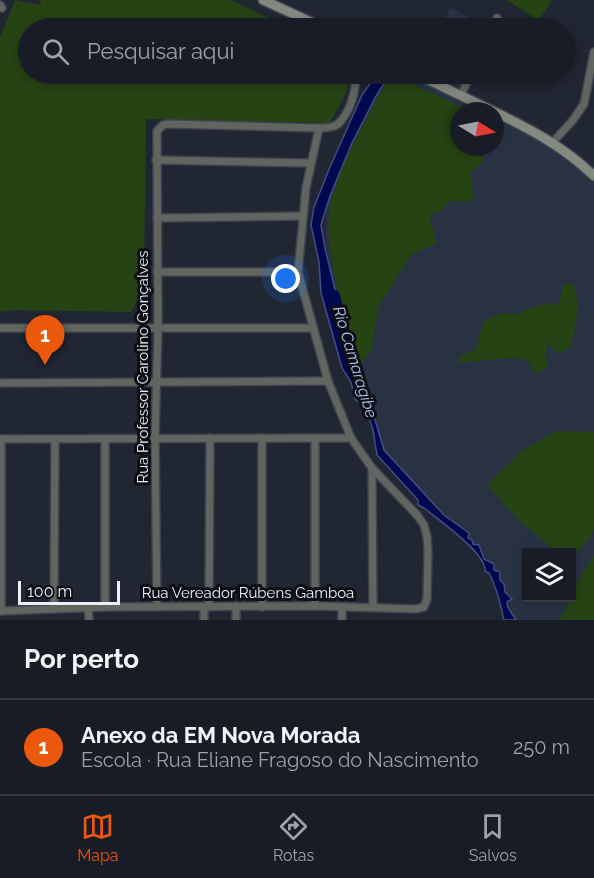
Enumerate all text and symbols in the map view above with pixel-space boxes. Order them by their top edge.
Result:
search box [18,18,576,84]
icon: search [39,35,72,68]
text: Pesquisar aqui [87,38,234,64]
north arrow [450,102,504,156]
street label: Rua Professor Carolino Gonçalves [134,250,152,484]
your location [271,264,300,293]
water label: Rio Camaragibe [329,304,381,421]
pin: 1 [26,316,64,365]
map controls [522,548,576,602]
button: layers [522,548,576,602]
scale bar [18,578,120,606]
text: 100 m [27,582,72,601]
street label: Rua Vereador Rúbens Gamboa [142,584,354,602]
text: Por perto [24,644,139,674]
text: Anexo da EM Nova Morada [81,722,361,748]
text: 1 [39,735,48,759]
text: 250 m [513,735,570,759]
text: Escola · Rua Eliane Fragoso do Nascimento [81,748,479,772]
tab: Mapa [77,810,118,865]
tab: Rotas [273,810,314,865]
tab: Salvos [469,810,517,865]

